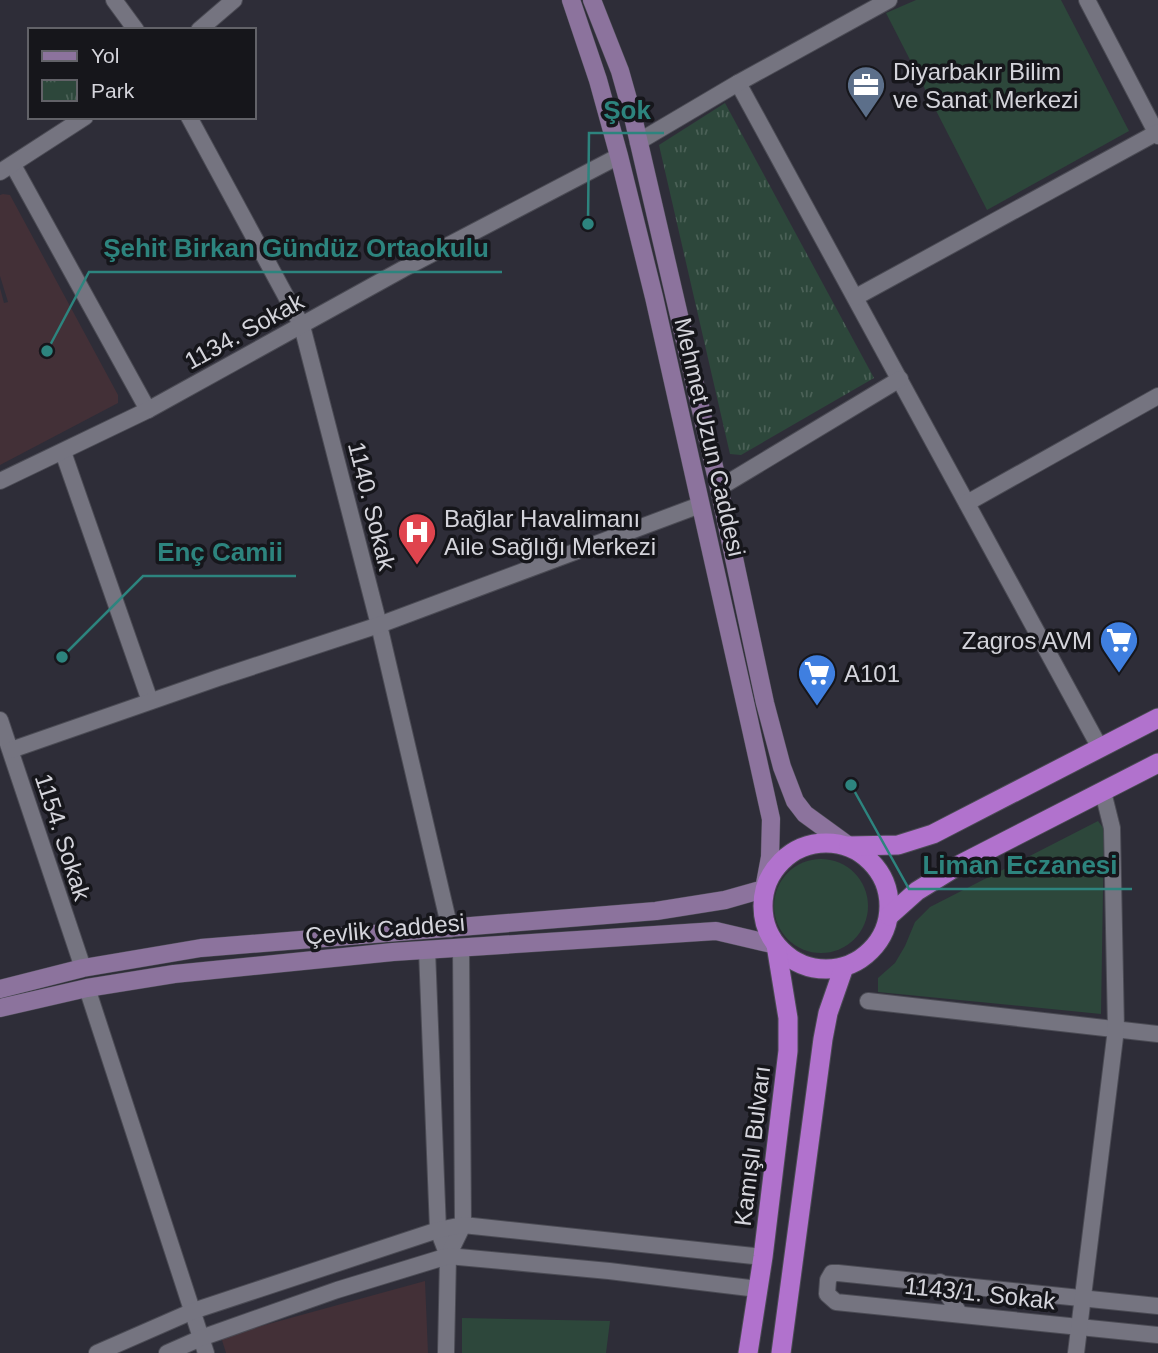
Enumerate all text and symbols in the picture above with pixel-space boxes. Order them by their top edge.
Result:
legend [28,28,256,119]
text: Yol [91,44,119,67]
place label: Diyarbakır Bilim ve Sanat Merkezi [893,58,1078,113]
office icon: Diyarbakır Bilim ve Sanat Merkezi [845,64,887,119]
text: Park [91,79,135,102]
callout: Şok [589,86,664,133]
text: Şok [603,95,651,125]
callout: Şehit Birkan Gündüz Ortaokulu [89,225,502,272]
text: Şehit Birkan Gündüz Ortaokulu [103,233,489,263]
street label: 1134. Sokak [180,287,309,375]
street label: Mehmet Uzun Caddesi [669,315,751,559]
street label: 1140. Sokak [343,439,401,574]
place label: Bağlar Havalimanı Aile Sağlığı Merkezi [444,505,656,560]
hospital icon: Bağlar Havalimanı Aile Sağlığı Merkezi [396,511,438,566]
callout: Enç Camii [143,529,296,576]
text: Enç Camii [157,537,283,567]
supermarket icon: Zagros AVM [1098,619,1140,674]
place label: Zagros AVM [962,627,1092,654]
supermarket icon: A101 [796,652,838,707]
place label: A101 [844,660,900,687]
street label: 1154. Sokak [30,770,96,905]
callout: Liman Eczanesi [909,842,1132,889]
text: Liman Eczanesi [922,850,1118,880]
street label: Çevlik Caddesi [304,909,466,949]
street label: Kamışlı Bulvarı [729,1064,775,1228]
street label: 1143/1. Sokak [903,1272,1058,1314]

